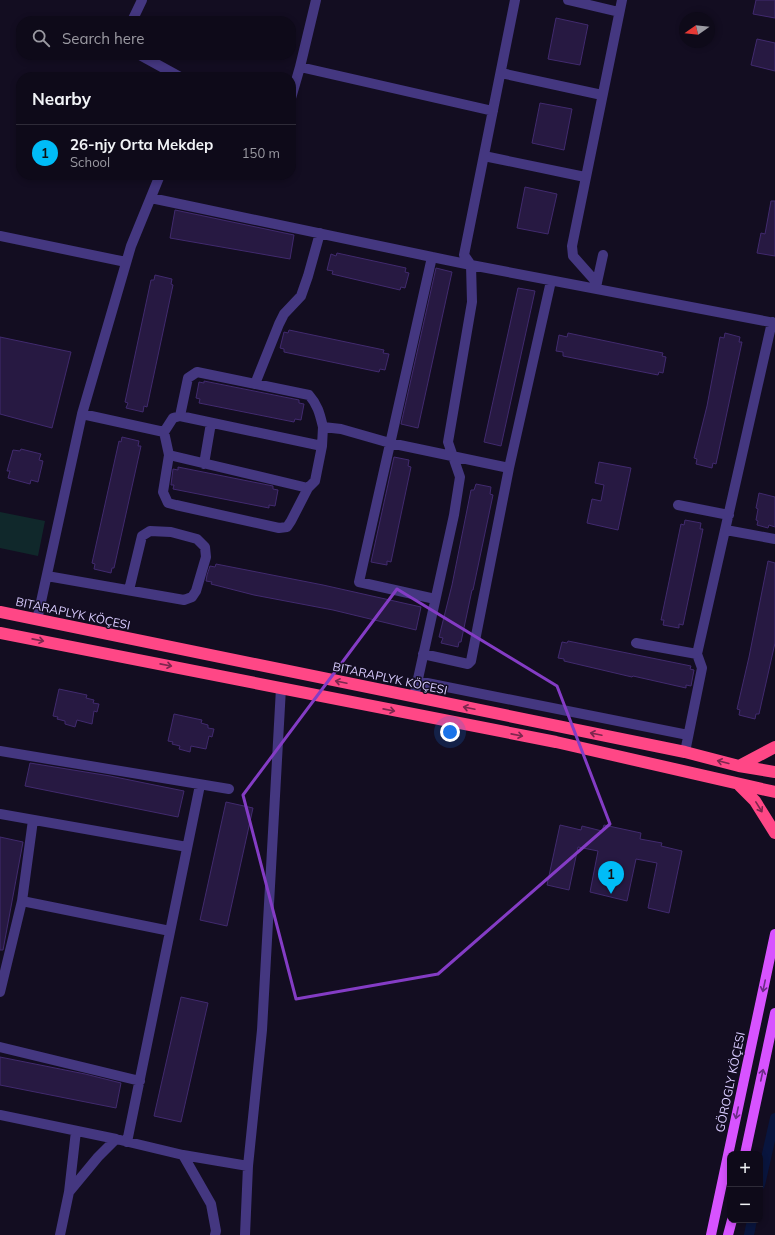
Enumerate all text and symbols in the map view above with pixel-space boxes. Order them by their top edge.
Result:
north arrow [679,12,715,48]
search box [16,16,296,60]
icon: search [30,27,52,49]
text: Search here [62,29,144,48]
text: Nearby [32,88,91,109]
text: 26-njy Orta Mekdep [70,135,213,154]
text: 1 [41,145,49,161]
text: 150 m [242,145,280,161]
text: School [70,154,110,170]
street label: BITARAPLYK KÖÇESI [14,594,132,632]
one-way arrow [31,637,44,645]
street label: BITARAPLYK KÖÇESI [331,659,449,697]
one-way arrow [159,662,172,670]
one-way arrow [335,678,348,686]
one-way arrow [463,704,476,712]
one-way arrow [383,706,396,714]
your location [440,722,460,742]
one-way arrow [590,730,603,738]
one-way arrow [510,731,523,739]
one-way arrow [717,758,730,765]
one-way arrow [755,801,763,812]
pin: 1 [598,861,624,894]
one-way arrow [759,979,767,992]
street label: GÖROGLY KÖÇESI [712,1030,748,1134]
one-way arrow [758,1069,766,1082]
one-way arrow [732,1106,740,1119]
map controls [727,1151,763,1223]
button: + [727,1151,763,1187]
button: − [727,1187,763,1223]

